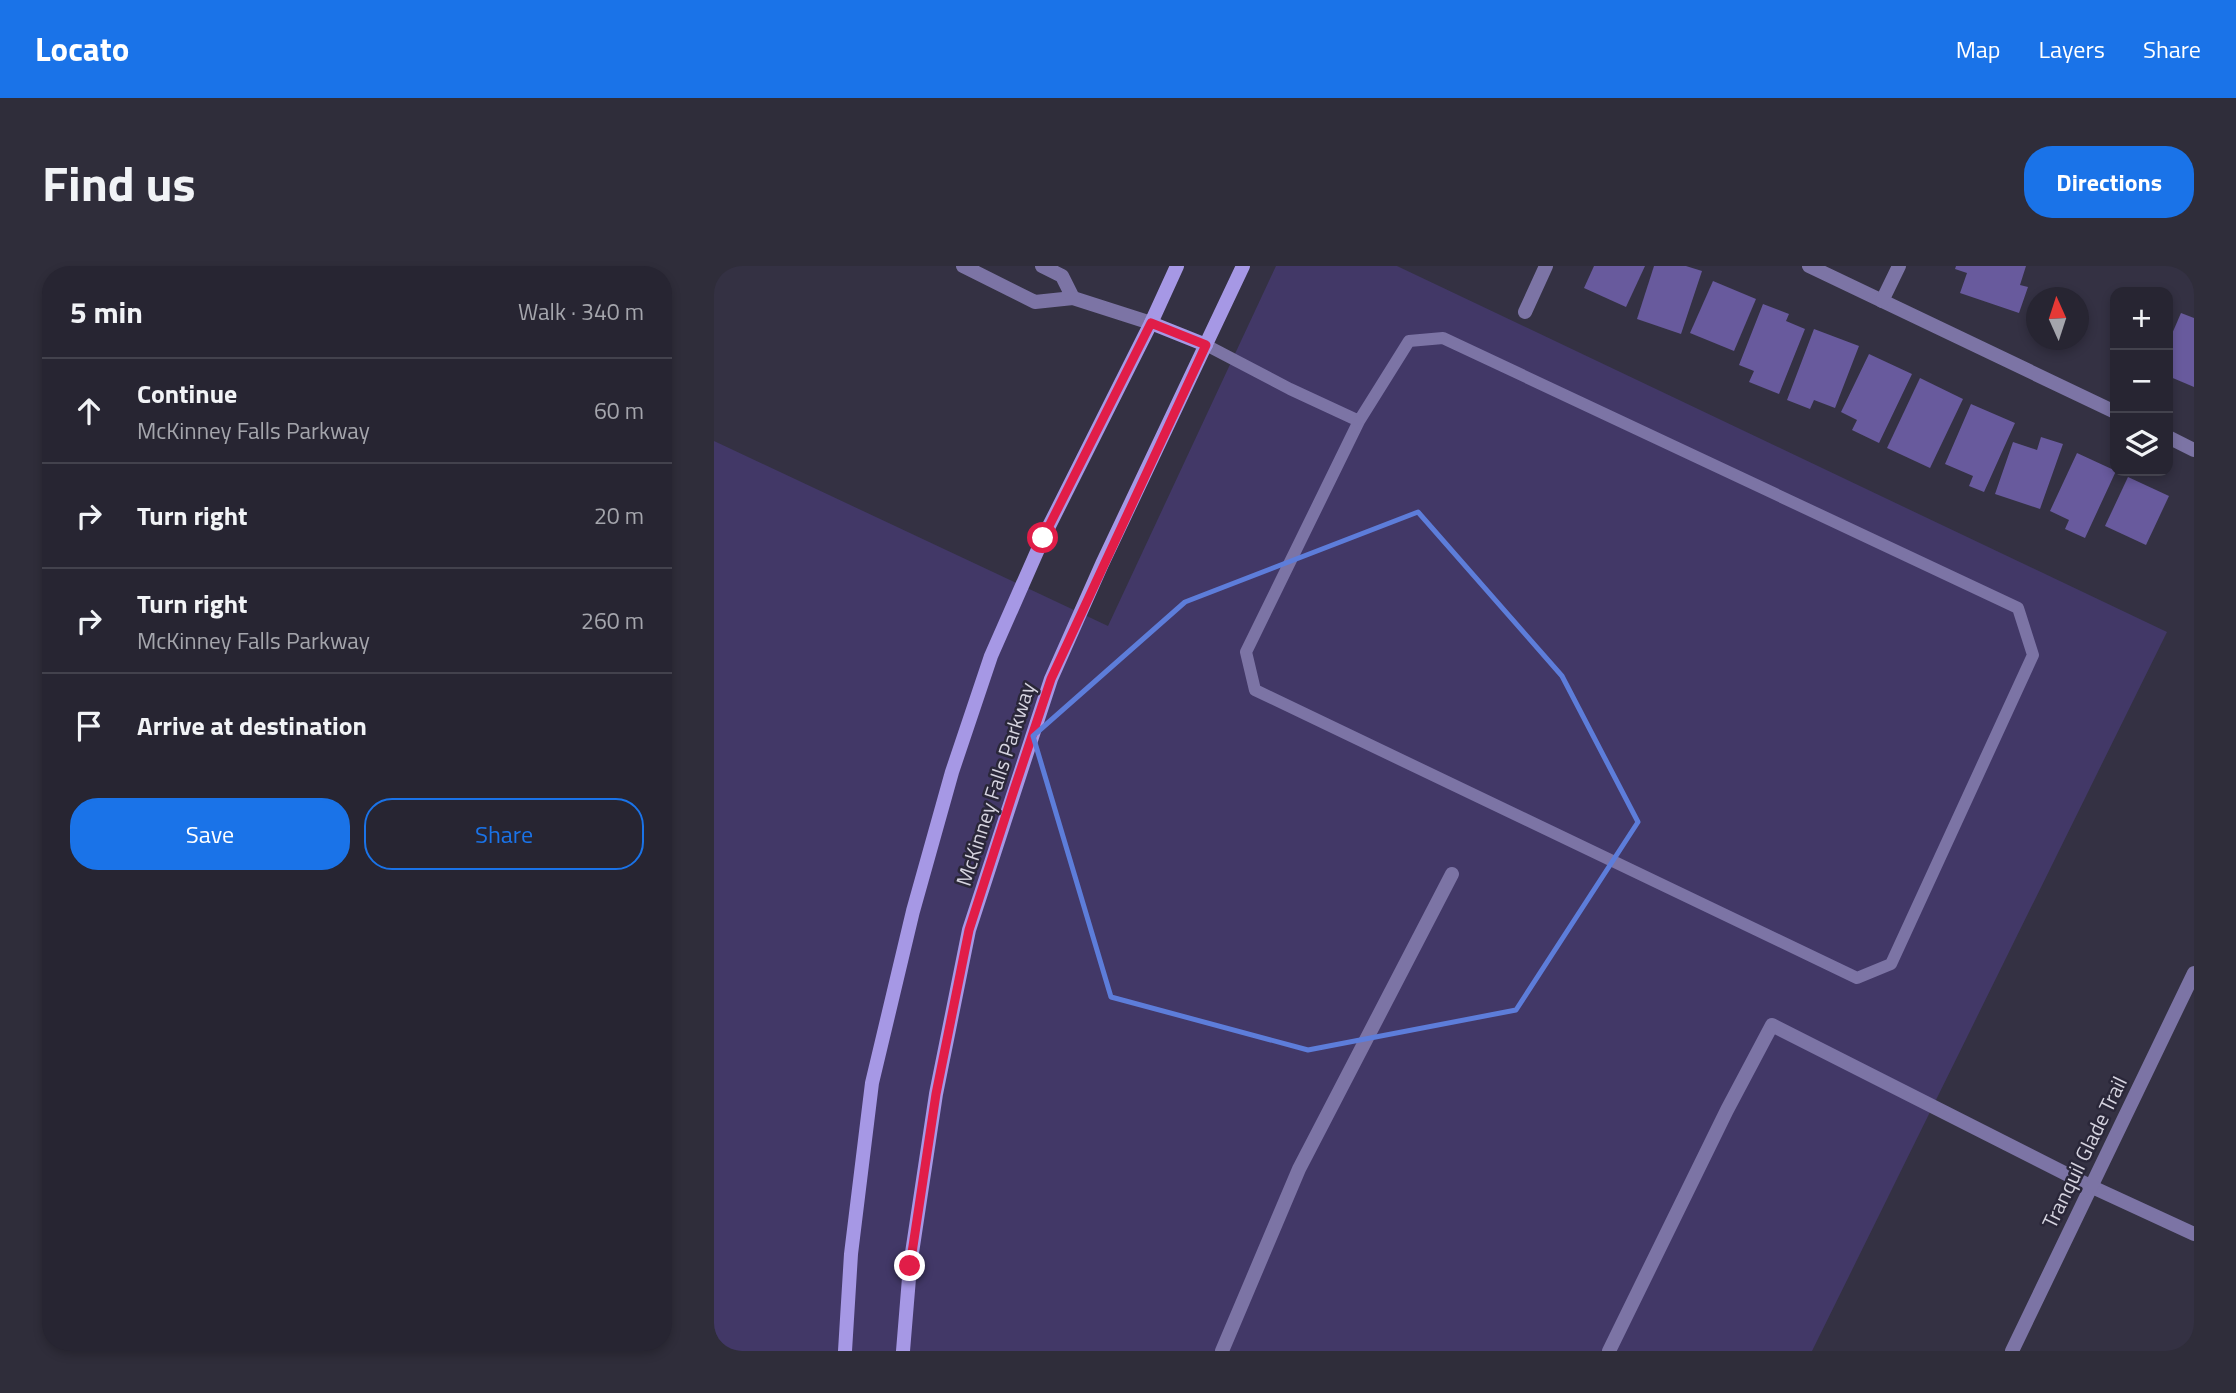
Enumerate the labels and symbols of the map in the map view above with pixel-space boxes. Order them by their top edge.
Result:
north arrow [2026,287,2089,350]
route start [1027,522,1058,553]
street label: McKinney Falls Parkway [947,678,1043,890]
street label: Tranquil Glade Trail [2033,1071,2135,1233]
route end [894,1250,925,1281]

